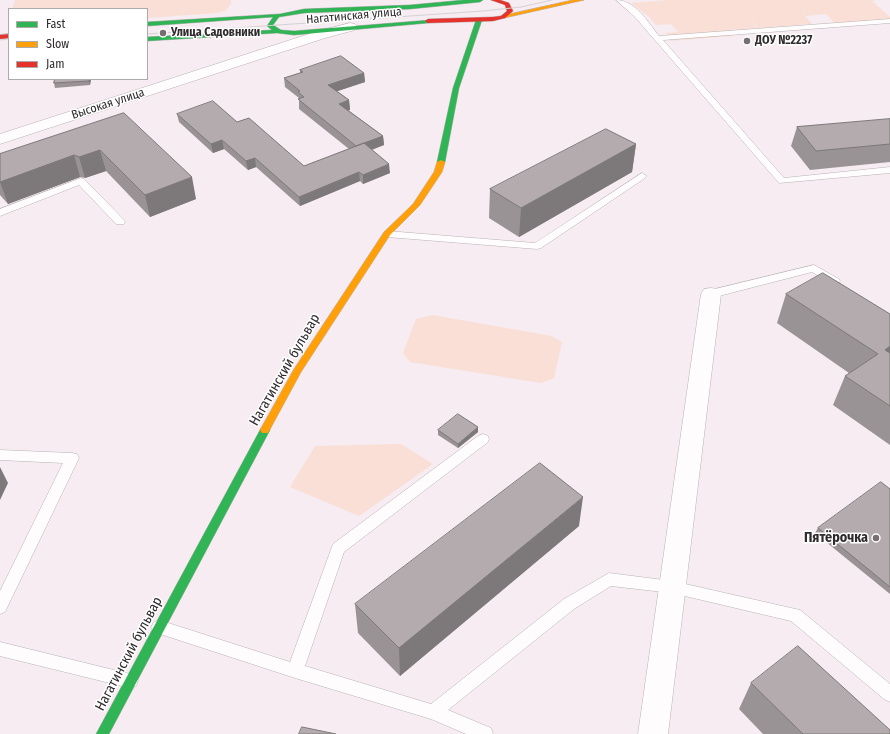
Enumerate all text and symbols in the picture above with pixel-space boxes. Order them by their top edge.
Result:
street label: Нагатинская улица [306,5,402,27]
legend [8,8,148,80]
text: Fast [46,17,65,31]
place label: Улица Садовники [171,26,260,40]
marker: Улица Садовники [158,28,168,38]
place label: ДОУ №2237 [755,34,812,48]
marker: ДОУ №2237 [742,36,752,46]
text: Slow [46,37,69,51]
text: Jam [46,57,64,71]
street label: Высокая улица [70,85,146,123]
street label: Нагатинский бульвар [246,311,324,429]
place label: Пятёрочка [804,530,868,546]
marker: Пятёрочка [871,533,881,543]
street label: Нагатинский бульвар [92,594,166,714]

